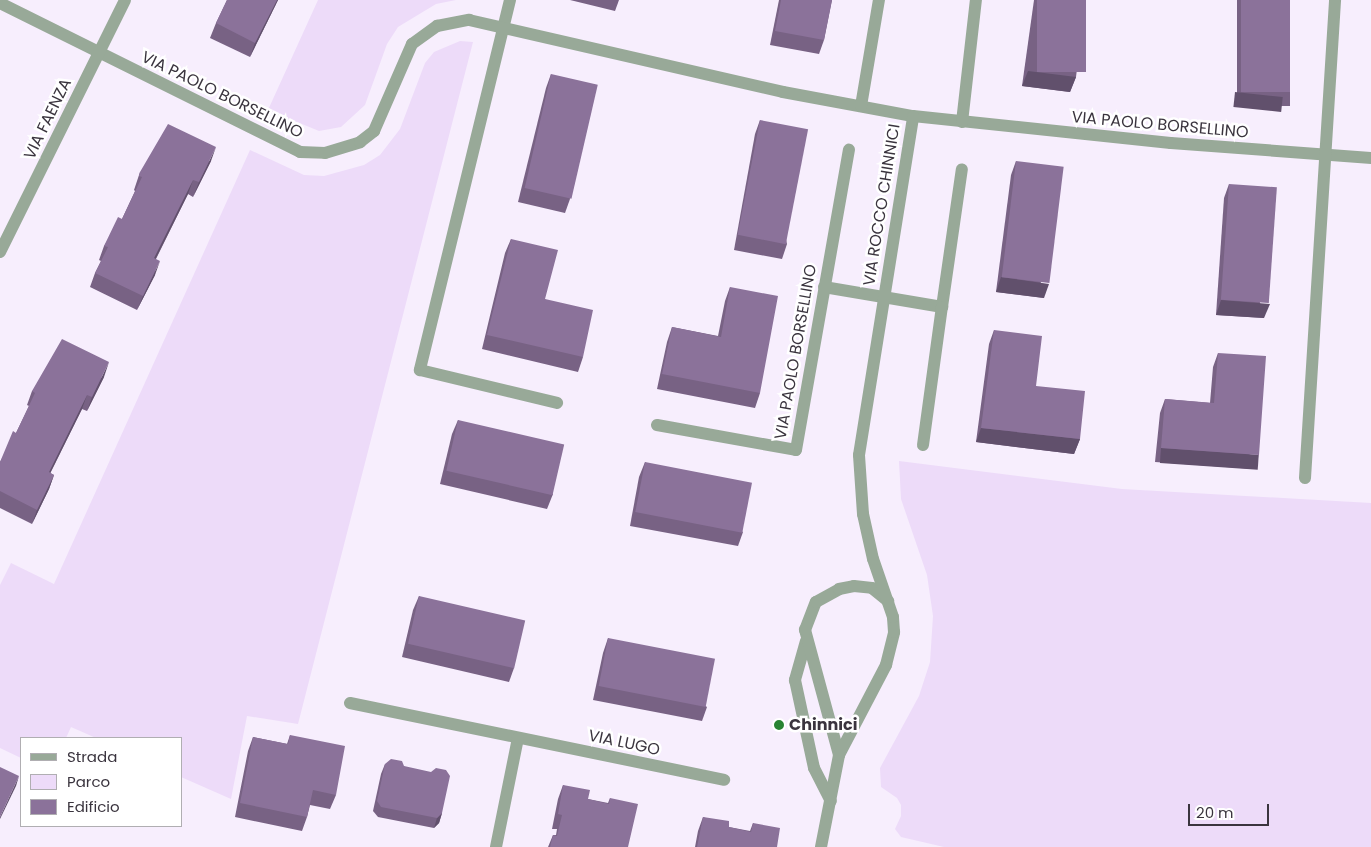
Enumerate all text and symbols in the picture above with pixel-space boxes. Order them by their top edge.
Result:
street label: VIA PAOLO BORSELLINO [138,47,306,143]
street label: VIA FAENZA [20,75,76,163]
street label: VIA PAOLO BORSELLINO [1071,108,1249,142]
street label: VIA ROCCO CHINNICI [860,123,904,287]
street label: VIA PAOLO BORSELLINO [771,263,821,441]
place label: Chinnici [789,715,857,735]
marker: Chinnici [773,719,785,731]
street label: VIA LUGO [587,726,661,760]
legend [20,737,182,827]
text: Strada [67,746,117,767]
text: Parco [67,771,110,792]
scale bar [1191,794,1272,826]
text: Edificio [67,796,120,817]
text: 20 m [1196,802,1234,823]

